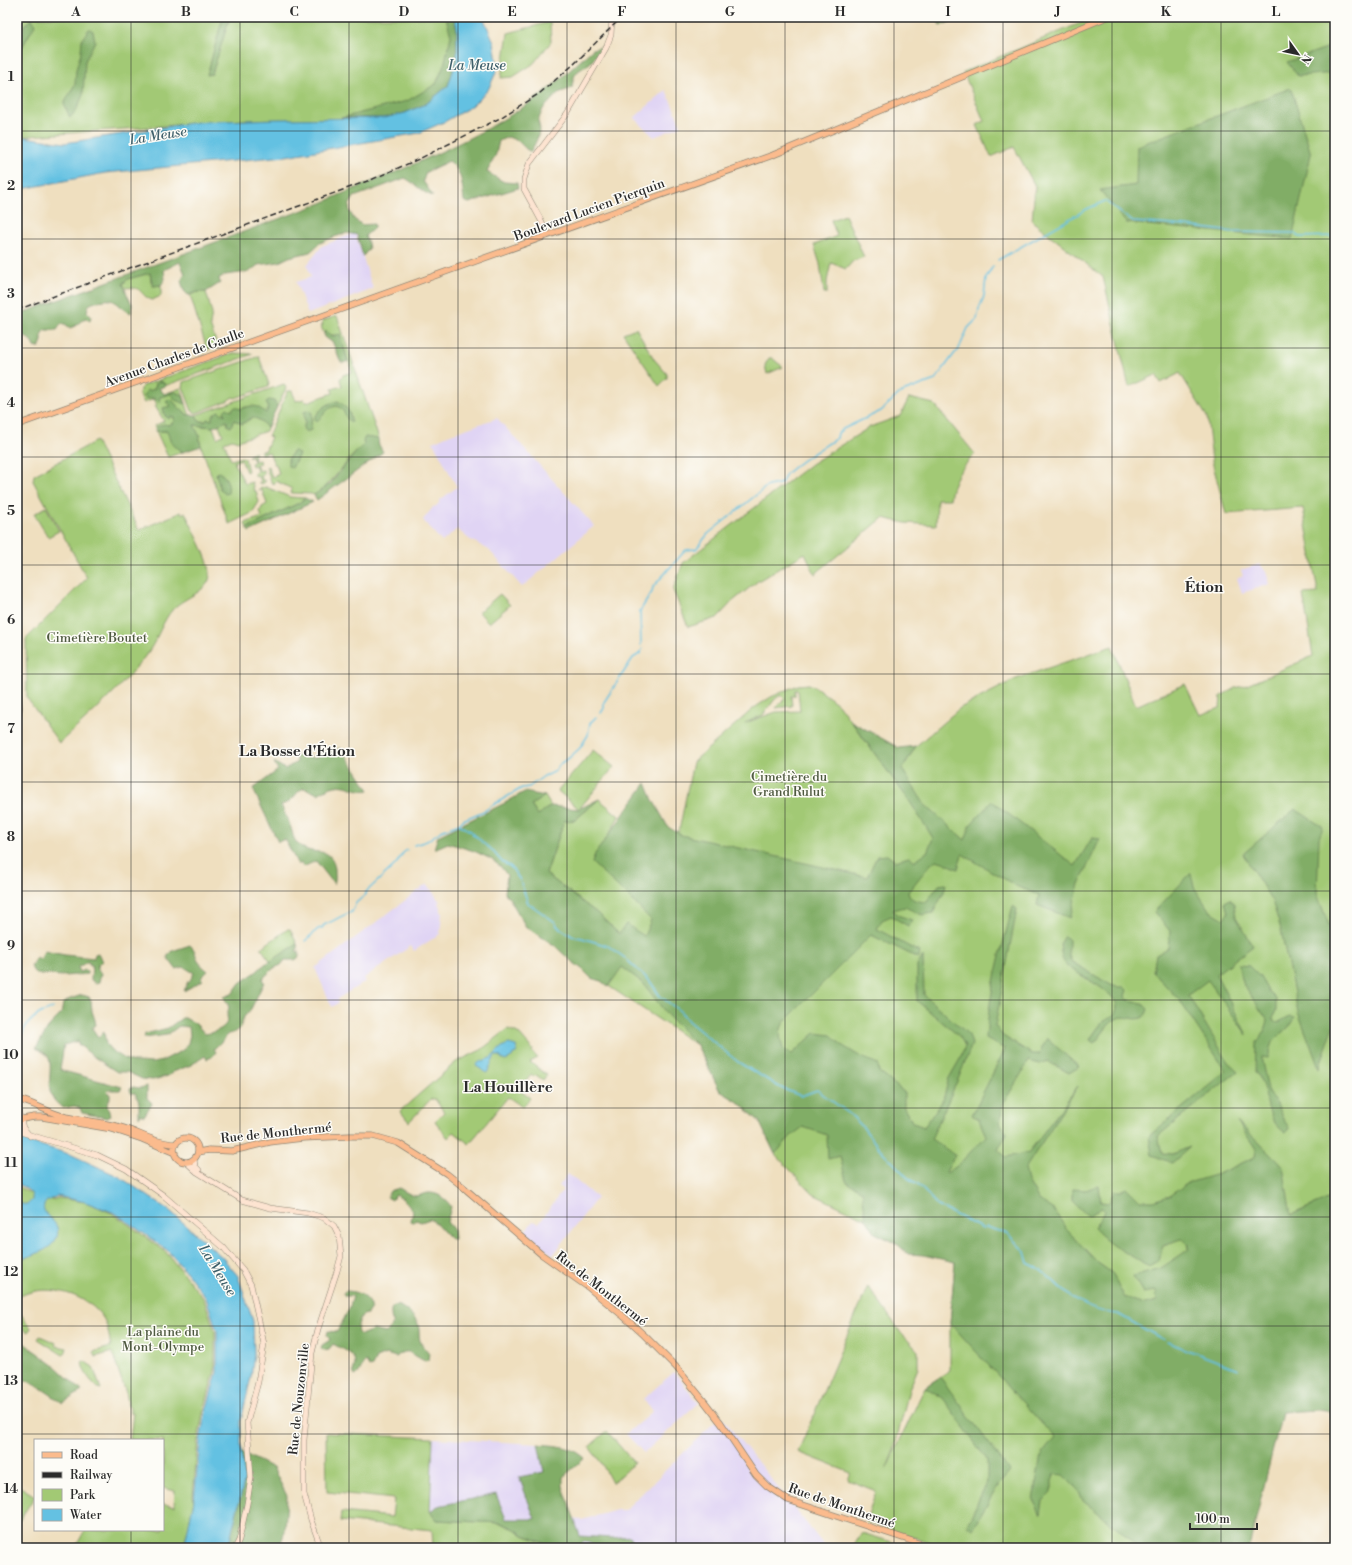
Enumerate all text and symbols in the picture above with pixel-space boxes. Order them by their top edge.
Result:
text: A [70,4,81,20]
text: B [181,4,191,20]
text: C [289,4,299,20]
text: D [399,4,409,20]
text: E [507,4,517,20]
text: F [617,4,627,20]
text: G [725,4,736,20]
text: H [835,4,846,20]
text: I [945,4,951,20]
text: J [1053,4,1061,20]
text: K [1161,4,1172,20]
text: L [1272,4,1281,20]
north arrow [1278,34,1318,74]
text: N [1297,51,1314,67]
water label: La Meuse [447,57,506,75]
text: 1 [8,69,15,85]
water label: La Meuse [127,123,188,150]
street label: Boulevard Lucien Pierquin [511,175,667,245]
text: 2 [7,178,15,194]
text: 3 [7,286,15,302]
street label: Avenue Charles de Gaulle [101,325,247,391]
text: 4 [7,395,16,411]
text: 5 [7,503,15,519]
district label: Étion [1185,577,1224,597]
text: 6 [7,612,15,628]
park label: Cimetière Boutet [47,630,148,646]
text: 7 [7,721,15,737]
district label: La Bosse d'Étion [239,741,356,761]
park label: Cimetière du Grand Rulut [751,769,828,800]
text: 8 [7,829,15,845]
text: 9 [7,938,15,954]
text: 10 [3,1047,19,1063]
district label: La Houillère [463,1078,553,1097]
street label: Rue de Monthermé [220,1119,333,1147]
text: 11 [5,1155,18,1171]
water label: La Meuse [194,1240,240,1300]
street label: Rue de Monthermé [552,1248,651,1330]
text: 12 [4,1264,18,1280]
park label: La plaine du Mont-Olympe [122,1324,205,1355]
street label: Rue de Nouzonville [285,1342,313,1456]
text: 13 [4,1373,18,1389]
legend [34,1439,164,1531]
text: Road [70,1448,98,1463]
text: Railway [70,1468,112,1483]
street label: Rue de Monthermé [786,1480,897,1532]
text: 14 [4,1481,18,1497]
text: Park [70,1488,96,1503]
scale bar [1190,1505,1257,1531]
text: Water [69,1508,102,1523]
text: 100 m [1196,1512,1230,1527]

